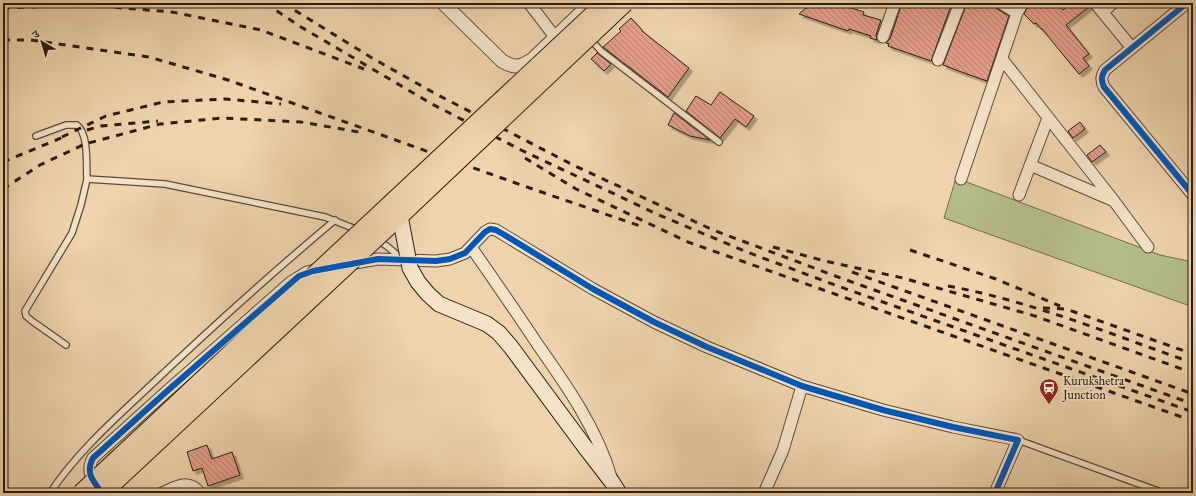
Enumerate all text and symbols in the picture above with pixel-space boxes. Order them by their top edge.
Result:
north arrow [22,22,62,62]
text: उ [29,27,43,42]
place label: Kurukshetra Junction [1061,374,1125,403]
station icon: Kurukshetra Junction [1038,377,1060,405]

